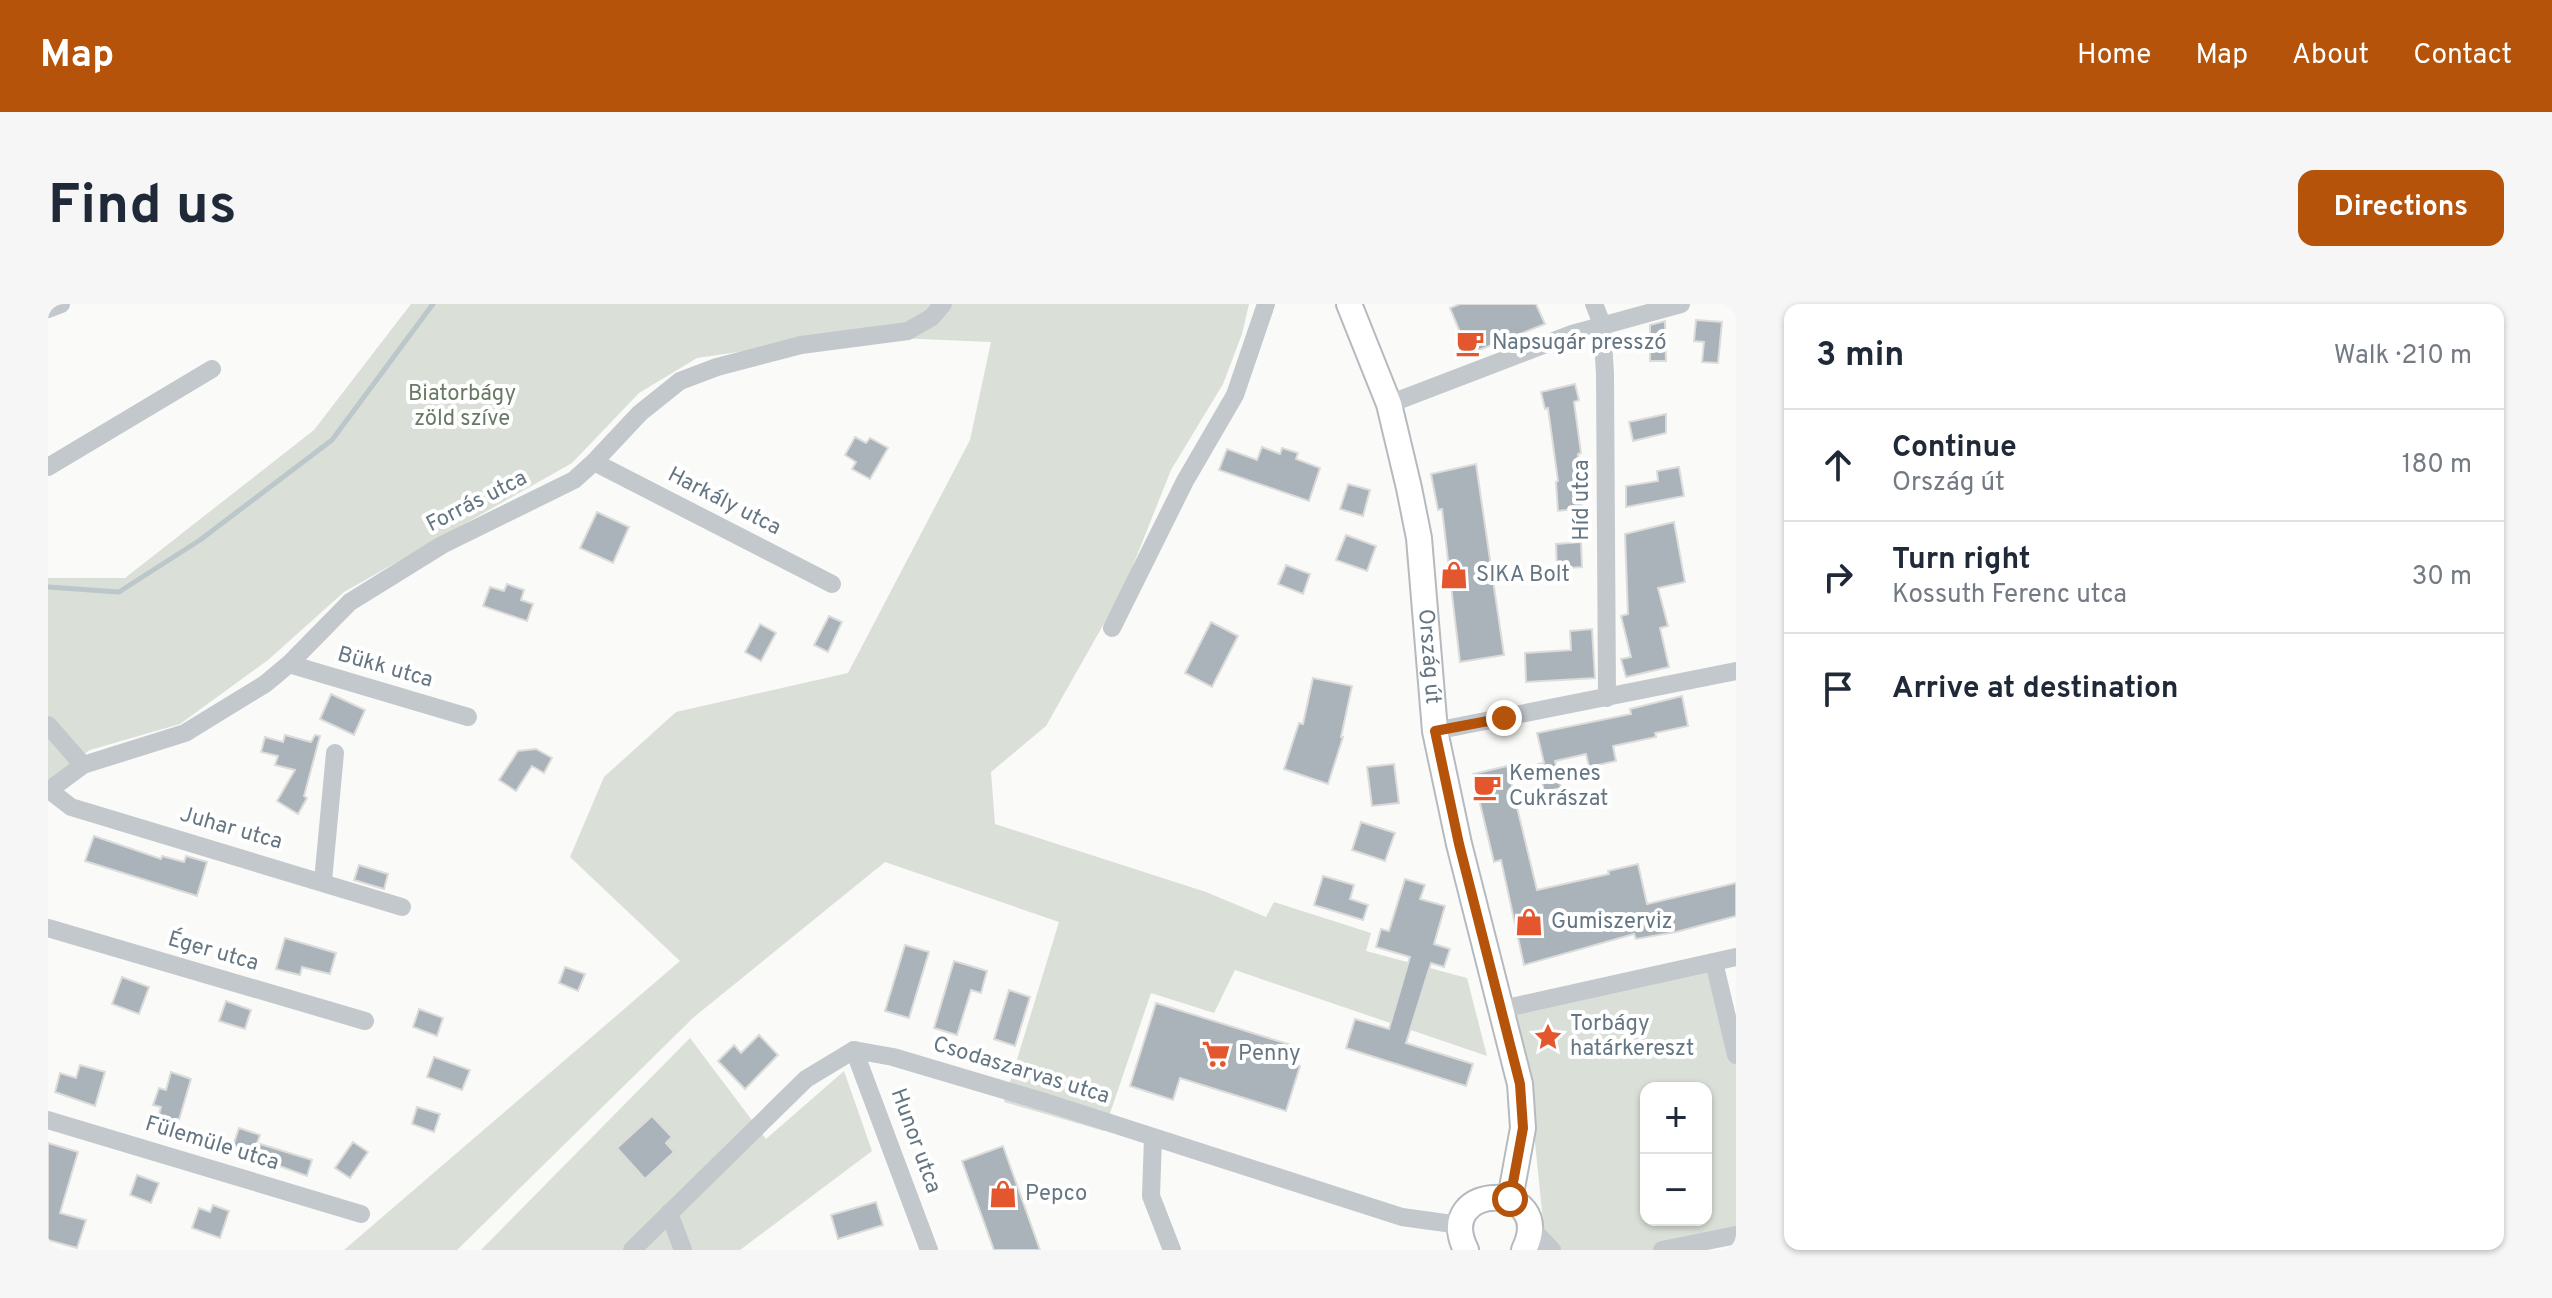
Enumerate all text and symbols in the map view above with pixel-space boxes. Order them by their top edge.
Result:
text: Map [40,32,114,81]
text: Home [2077,38,2151,74]
text: Map [2195,38,2248,74]
text: About [2292,38,2369,74]
text: Contact [2413,38,2512,74]
button: Directions [2298,170,2504,246]
text: Find us [48,173,237,243]
cafe icon: Napsugár presszó [1455,328,1485,358]
place label: Napsugár presszó [1492,330,1667,357]
text: 3 min [1816,335,1904,378]
text: Walk · 210 m [2334,340,2472,373]
park label: Biatorbágy zöld szíve [408,381,516,433]
text: Continue [1892,430,2017,467]
icon: ahead [1816,443,1860,487]
text: 180 m [2402,449,2472,482]
street label: Híd utca [1569,459,1596,541]
street label: Harkály utca [663,462,785,542]
street label: Forrás utca [422,465,532,539]
text: Ország út [1892,467,2005,500]
text: Turn right [1892,542,2030,579]
icon: right [1816,555,1860,599]
shop icon: SIKA Bolt [1439,560,1469,590]
text: 30 m [2412,561,2472,594]
place label: SIKA Bolt [1476,562,1570,589]
text: Kossuth Ferenc utca [1892,579,2127,612]
street label: Ország út [1411,608,1446,705]
street label: Bükk utca [334,641,436,695]
icon: arrive [1816,667,1860,711]
text: Arrive at destination [1892,671,2178,708]
route end [1486,700,1522,736]
place label: Kemenes Cukrászat [1509,761,1608,813]
cafe icon: Kemenes Cukrászat [1472,772,1502,802]
street label: Juhar utca [177,802,285,856]
shop icon: Gumiszerviz [1514,907,1544,937]
place label: Gumiszerviz [1551,909,1673,936]
street label: Éger utca [164,924,262,978]
place label: Torbágy határkereszt [1570,1011,1694,1063]
place icon: Torbágy határkereszt [1533,1022,1563,1052]
street label: Csodaszarvas utca [929,1031,1113,1111]
supermarket icon: Penny [1201,1039,1231,1069]
place label: Penny [1238,1041,1301,1068]
map controls [1640,1082,1712,1226]
button: + [1640,1082,1712,1154]
street label: Hunor utca [884,1085,946,1197]
street label: Fülemüle utca [142,1111,282,1177]
button: − [1640,1154,1712,1226]
shop icon: Pepco [988,1179,1018,1209]
place label: Pepco [1025,1181,1087,1208]
route start [1492,1181,1528,1217]

